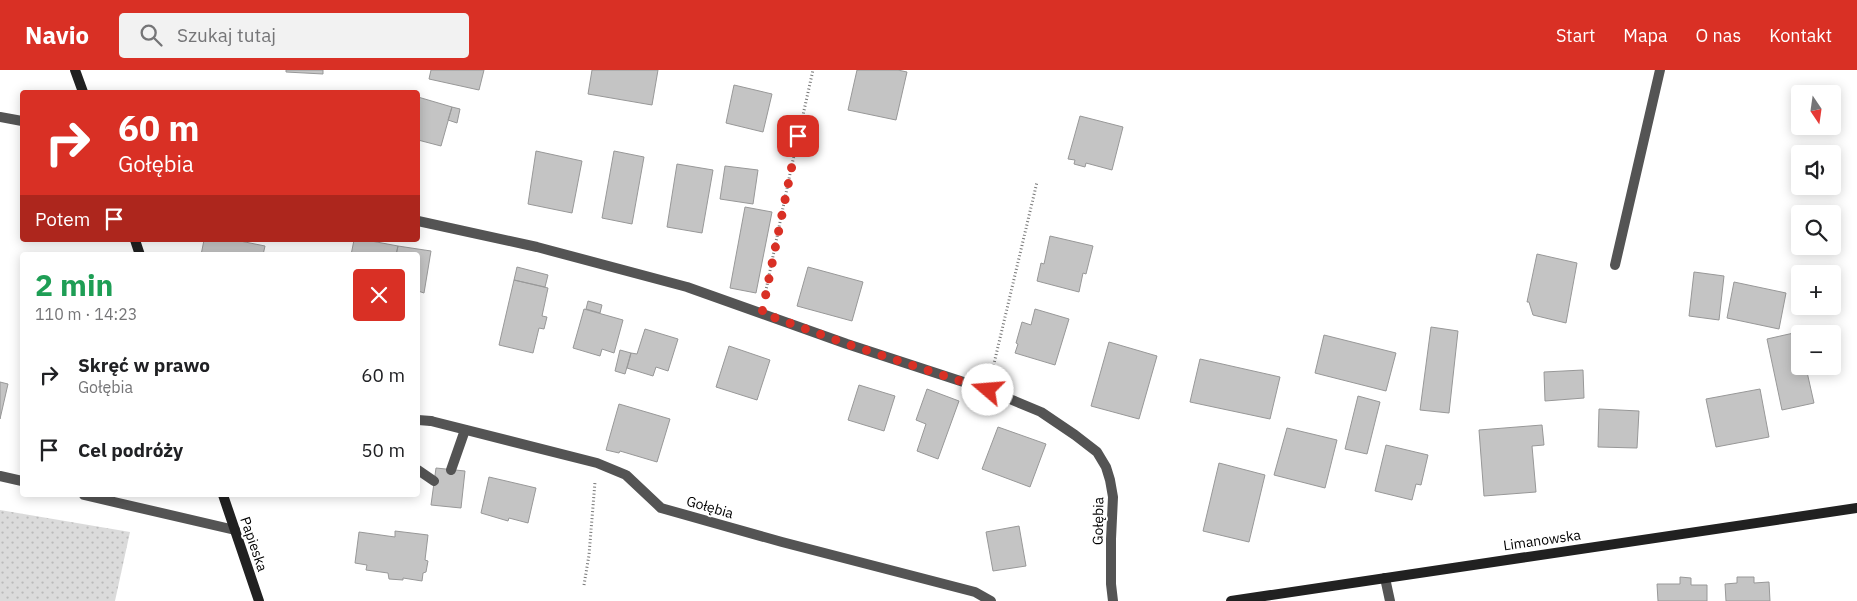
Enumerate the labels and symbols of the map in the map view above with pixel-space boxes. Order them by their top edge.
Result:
north arrow [1791,85,1841,135]
pin [777,115,819,157]
position arrow [961,363,1013,415]
street label: Gołębia [684,492,736,522]
street label: Gołębia [1089,496,1107,545]
street label: Papieska [236,514,272,574]
street label: Limanowska [1502,526,1583,554]

